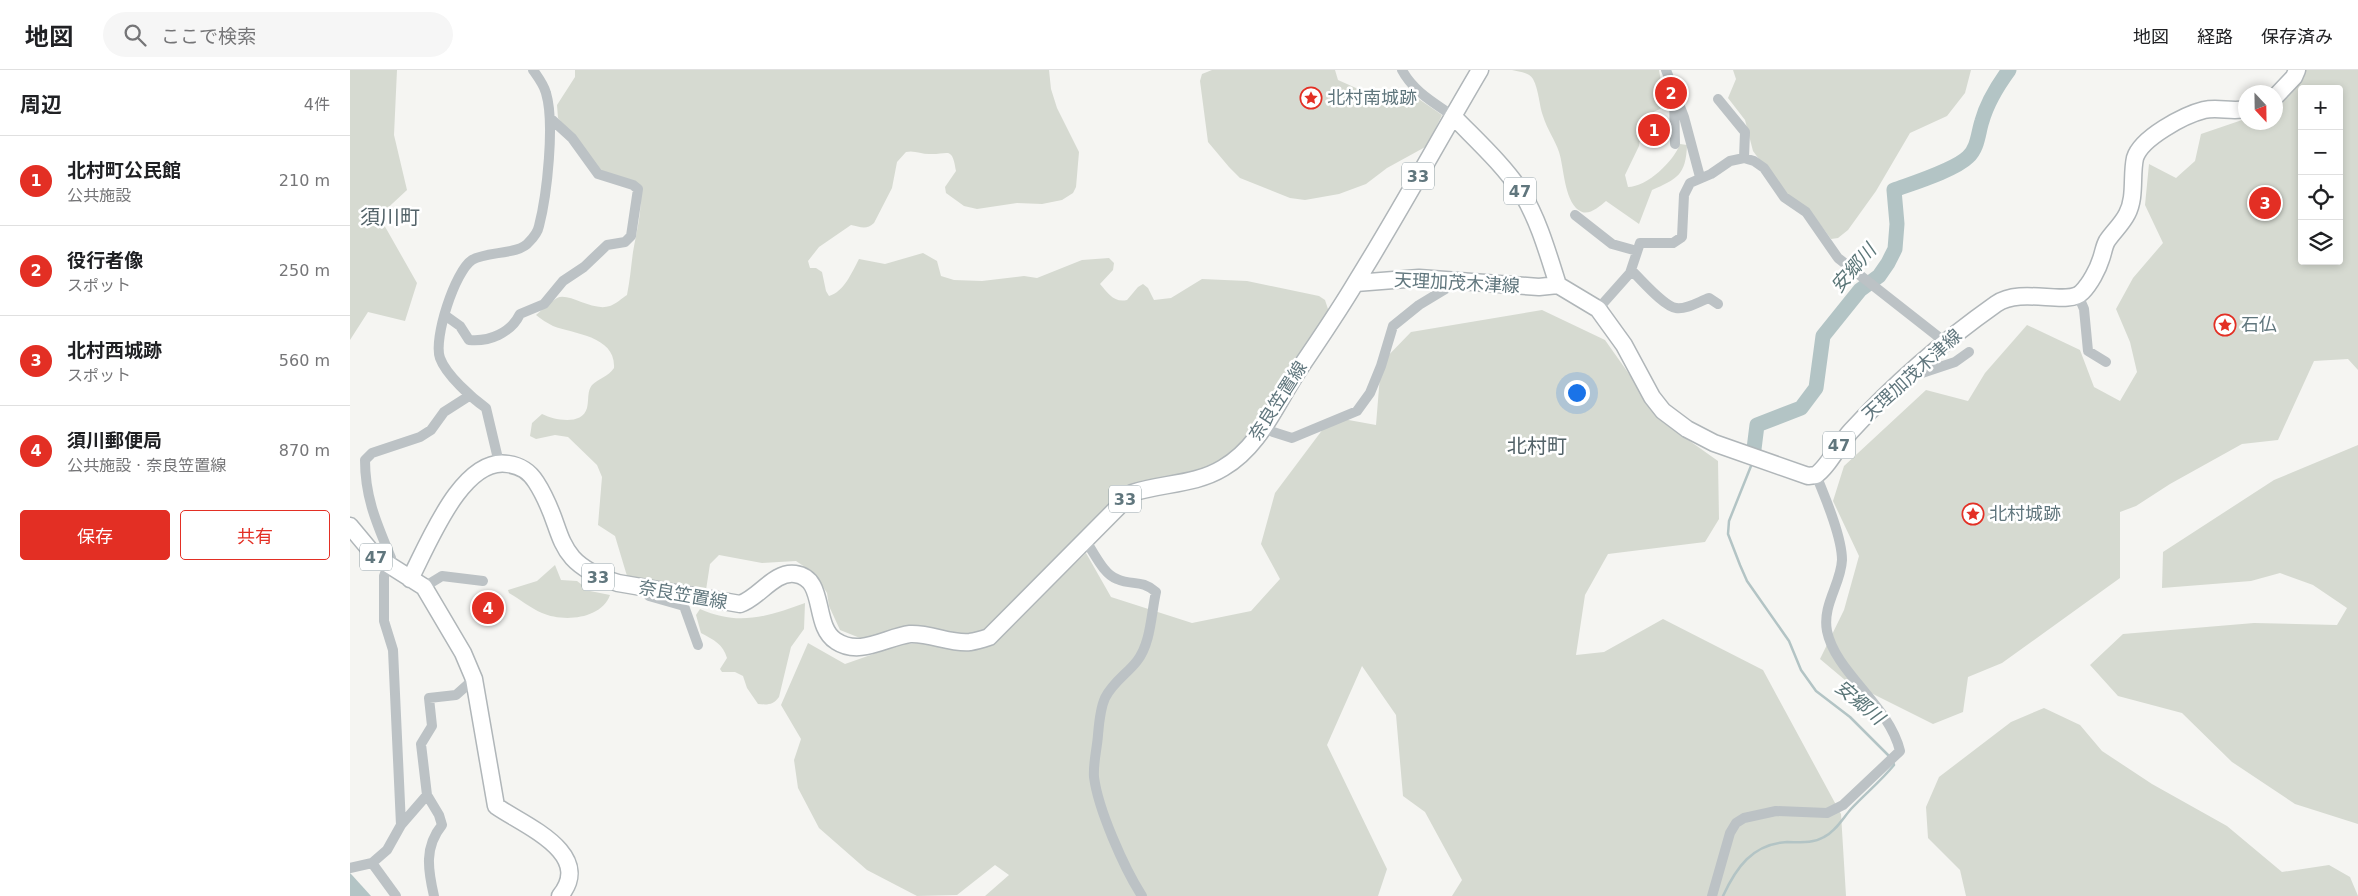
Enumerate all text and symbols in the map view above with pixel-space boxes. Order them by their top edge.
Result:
search box [103,12,453,57]
icon: search [121,21,149,49]
text: 地図 [25,23,73,51]
text: ここで検索 [161,25,256,47]
text: 地図 [2133,26,2169,47]
text: 経路 [2197,26,2233,47]
text: 保存済み [2261,26,2333,47]
pin: 2 [1655,74,1687,112]
north arrow [2238,85,2283,130]
map controls [2298,85,2343,265]
button: + [2298,85,2343,130]
place icon: 北村南城跡 [1299,86,1323,110]
place label: 北村南城跡 [1327,87,1417,108]
text: 周辺 [20,93,62,117]
text: 4件 [304,95,330,114]
pin: 1 [1638,111,1670,149]
button: − [2298,130,2343,175]
text: 北村町公民館 [67,159,181,181]
road number: 33 [1402,162,1434,190]
text: 1 [30,171,42,190]
text: 210 m [279,171,330,190]
button: locate [2298,175,2343,220]
road number: 47 [1504,178,1536,204]
pin: 3 [2249,184,2281,222]
text: 公共施設 [67,186,131,205]
district label: 須川町 [360,205,420,229]
button: layers [2298,220,2343,265]
water label: 安郷川 [1826,238,1881,297]
text: 役行者像 [67,249,143,271]
text: 2 [30,261,42,280]
text: 250 m [279,261,330,280]
street label: 天理加茂木津線 [1394,269,1520,296]
text: スポット [67,276,131,295]
place icon: 石仏 [2213,313,2237,337]
place label: 石仏 [2241,314,2277,335]
street label: 天理加茂木津線 [1858,325,1966,425]
text: 北村西城跡 [67,339,162,361]
text: 3 [30,351,42,370]
text: 560 m [279,351,330,370]
street label: 奈良笠置線 [1244,357,1311,444]
text: スポット [67,366,131,385]
your location [1564,380,1590,406]
text: 須川郵便局 [67,429,162,451]
road number: 47 [1823,432,1855,458]
district label: 北村町 [1507,434,1567,458]
text: 4 [30,441,42,460]
text: 870 m [279,441,330,460]
text: 公共施設 · 奈良笠置線 [67,456,226,475]
road number: 33 [1109,486,1141,512]
place icon: 北村城跡 [1961,502,1985,526]
place label: 北村城跡 [1989,503,2061,524]
button: 保存 [20,510,170,560]
button: 共有 [180,510,330,560]
road number: 47 [360,544,392,571]
road number: 33 [582,564,614,590]
street label: 奈良笠置線 [637,576,729,613]
pin: 4 [472,589,504,627]
water label: 安郷川 [1831,675,1890,730]

